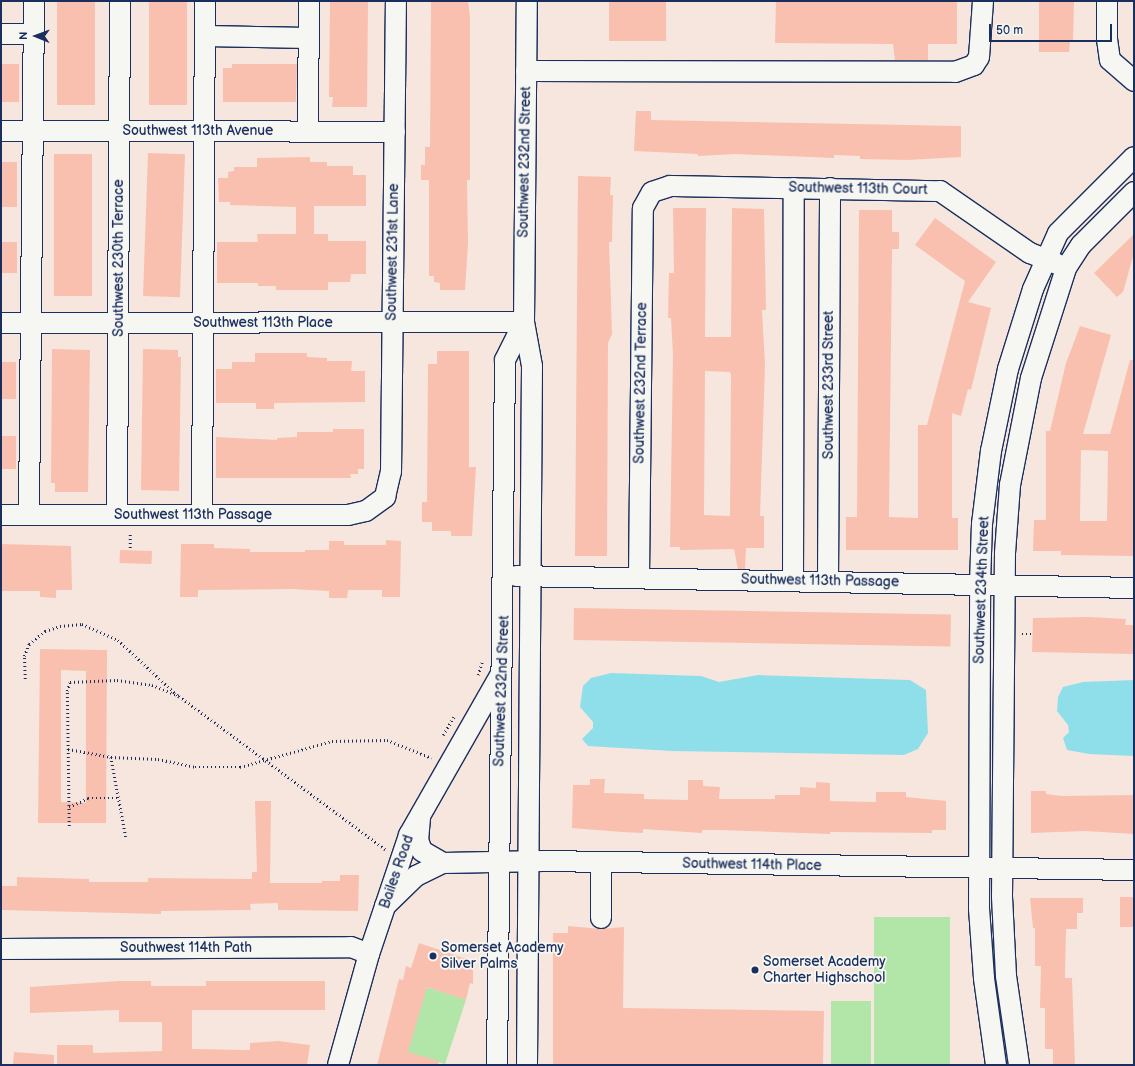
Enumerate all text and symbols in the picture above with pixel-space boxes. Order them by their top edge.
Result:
north arrow [16,16,56,56]
scale bar [991,16,1114,42]
text: 50 m [996,23,1023,38]
text: N [17,32,30,40]
street label: Southwest 232nd Street [515,86,535,238]
street label: Southwest 113th Avenue [123,123,273,139]
street label: Southwest 230th Terrace [111,179,127,337]
street label: Southwest 113th Court [788,179,928,199]
street label: Southwest 231st Lane [383,183,403,321]
street label: Southwest 232nd Terrace [631,302,651,464]
street label: Southwest 233rd Street [821,311,837,459]
street label: Southwest 113th Place [193,315,333,331]
street label: Southwest 113th Passage [114,507,272,523]
street label: Southwest 234th Street [971,516,993,664]
street label: Southwest 113th Passage [741,571,899,591]
street label: Southwest 232nd Street [491,615,513,767]
street label: Bailes Road [377,833,417,911]
street label: Southwest 114th Place [682,855,822,875]
street label: Southwest 114th Path [120,940,252,956]
place label: Somerset Academy Silver Palms [441,940,564,972]
marker: Somerset Academy Silver Palms [428,951,438,961]
place label: Somerset Academy Charter Highschool [763,954,886,986]
marker: Somerset Academy Charter Highschool [750,965,760,975]

